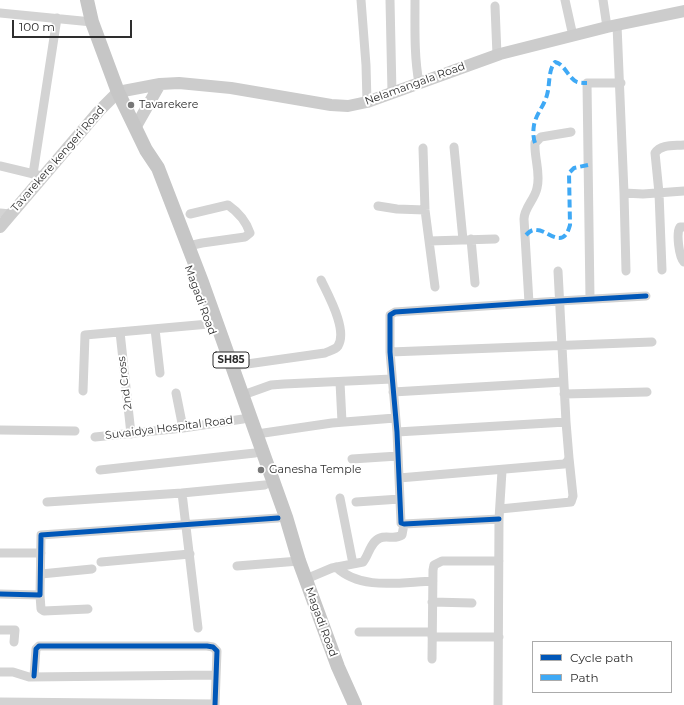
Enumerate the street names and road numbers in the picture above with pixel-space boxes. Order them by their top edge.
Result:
street label: Nelamangala Road [363,60,467,108]
street label: Tavarekere kengeri Road [8,103,108,215]
street label: Magadi Road [181,263,219,337]
road number: SH85 [213,352,249,368]
street label: 2nd Cross [115,356,135,410]
street label: Suvaidya Hospital Road [104,414,234,442]
street label: Magadi Road [302,585,340,659]

